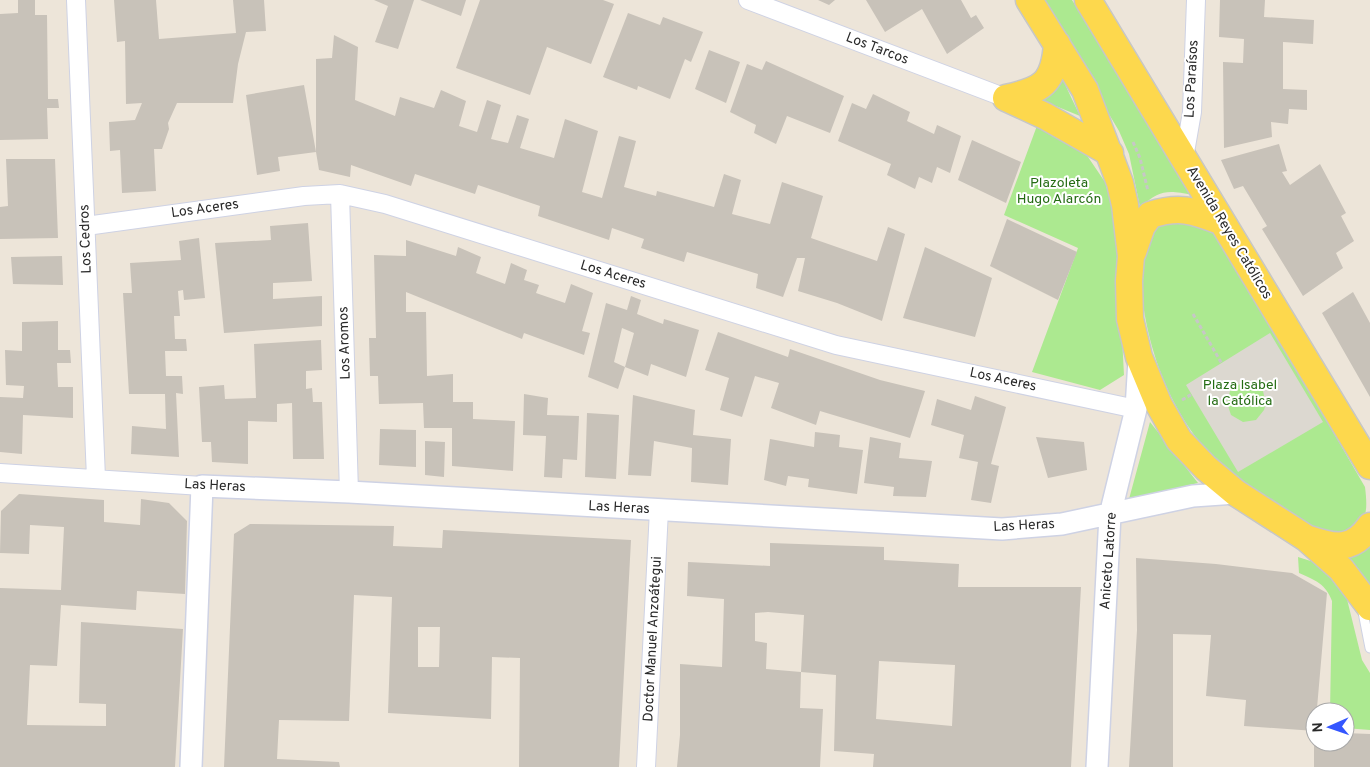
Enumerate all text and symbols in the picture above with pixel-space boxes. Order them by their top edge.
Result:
street label: Los Tarcos [843,29,911,69]
street label: Los Paraísos [1181,40,1203,118]
street label: Avenida Reyes Católicos [1183,163,1275,303]
park label: Plazoleta Hugo Alarcón [1017,175,1101,208]
street label: Los Aceres [170,196,240,222]
street label: Los Cedros [76,204,96,274]
street label: Los Aceres [578,257,648,293]
street label: Los Aromos [335,306,355,380]
street label: Los Aceres [968,365,1038,395]
park label: Plaza Isabel la Católica [1203,377,1277,410]
street label: Las Heras [184,476,246,496]
street label: Las Heras [588,498,650,518]
street label: Aniceto Latorre [1097,512,1121,610]
street label: Las Heras [993,516,1055,536]
street label: Doctor Manuel Anzoátegui [640,556,666,722]
north arrow [1305,702,1355,752]
text: N [1310,722,1327,733]

